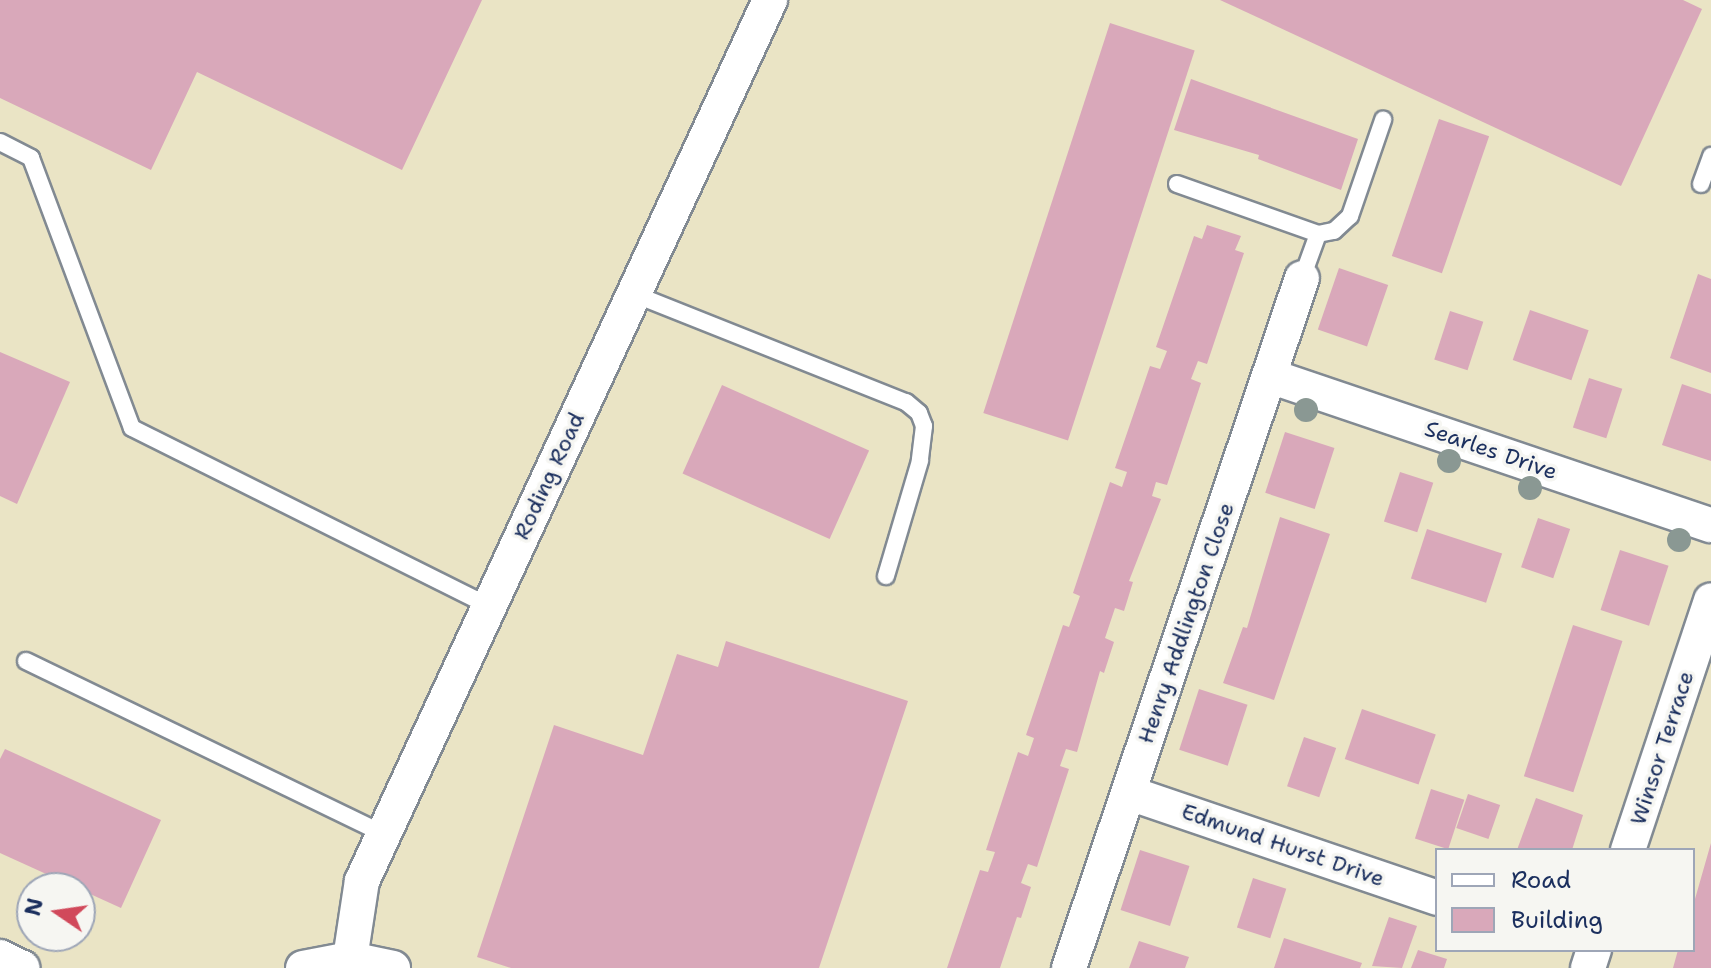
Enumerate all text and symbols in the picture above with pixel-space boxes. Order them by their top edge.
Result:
street label: Roding Road [508,408,590,544]
street label: Searles Drive [1421,415,1561,485]
street label: Henry Addlington Close [1132,499,1240,747]
street label: Winsor Terrace [1625,668,1699,828]
street label: Edmund Hurst Drive [1178,798,1388,892]
legend [1435,848,1695,952]
text: Road [1511,864,1571,896]
north arrow [16,872,96,952]
text: N [18,895,50,919]
text: Building [1511,904,1603,936]

